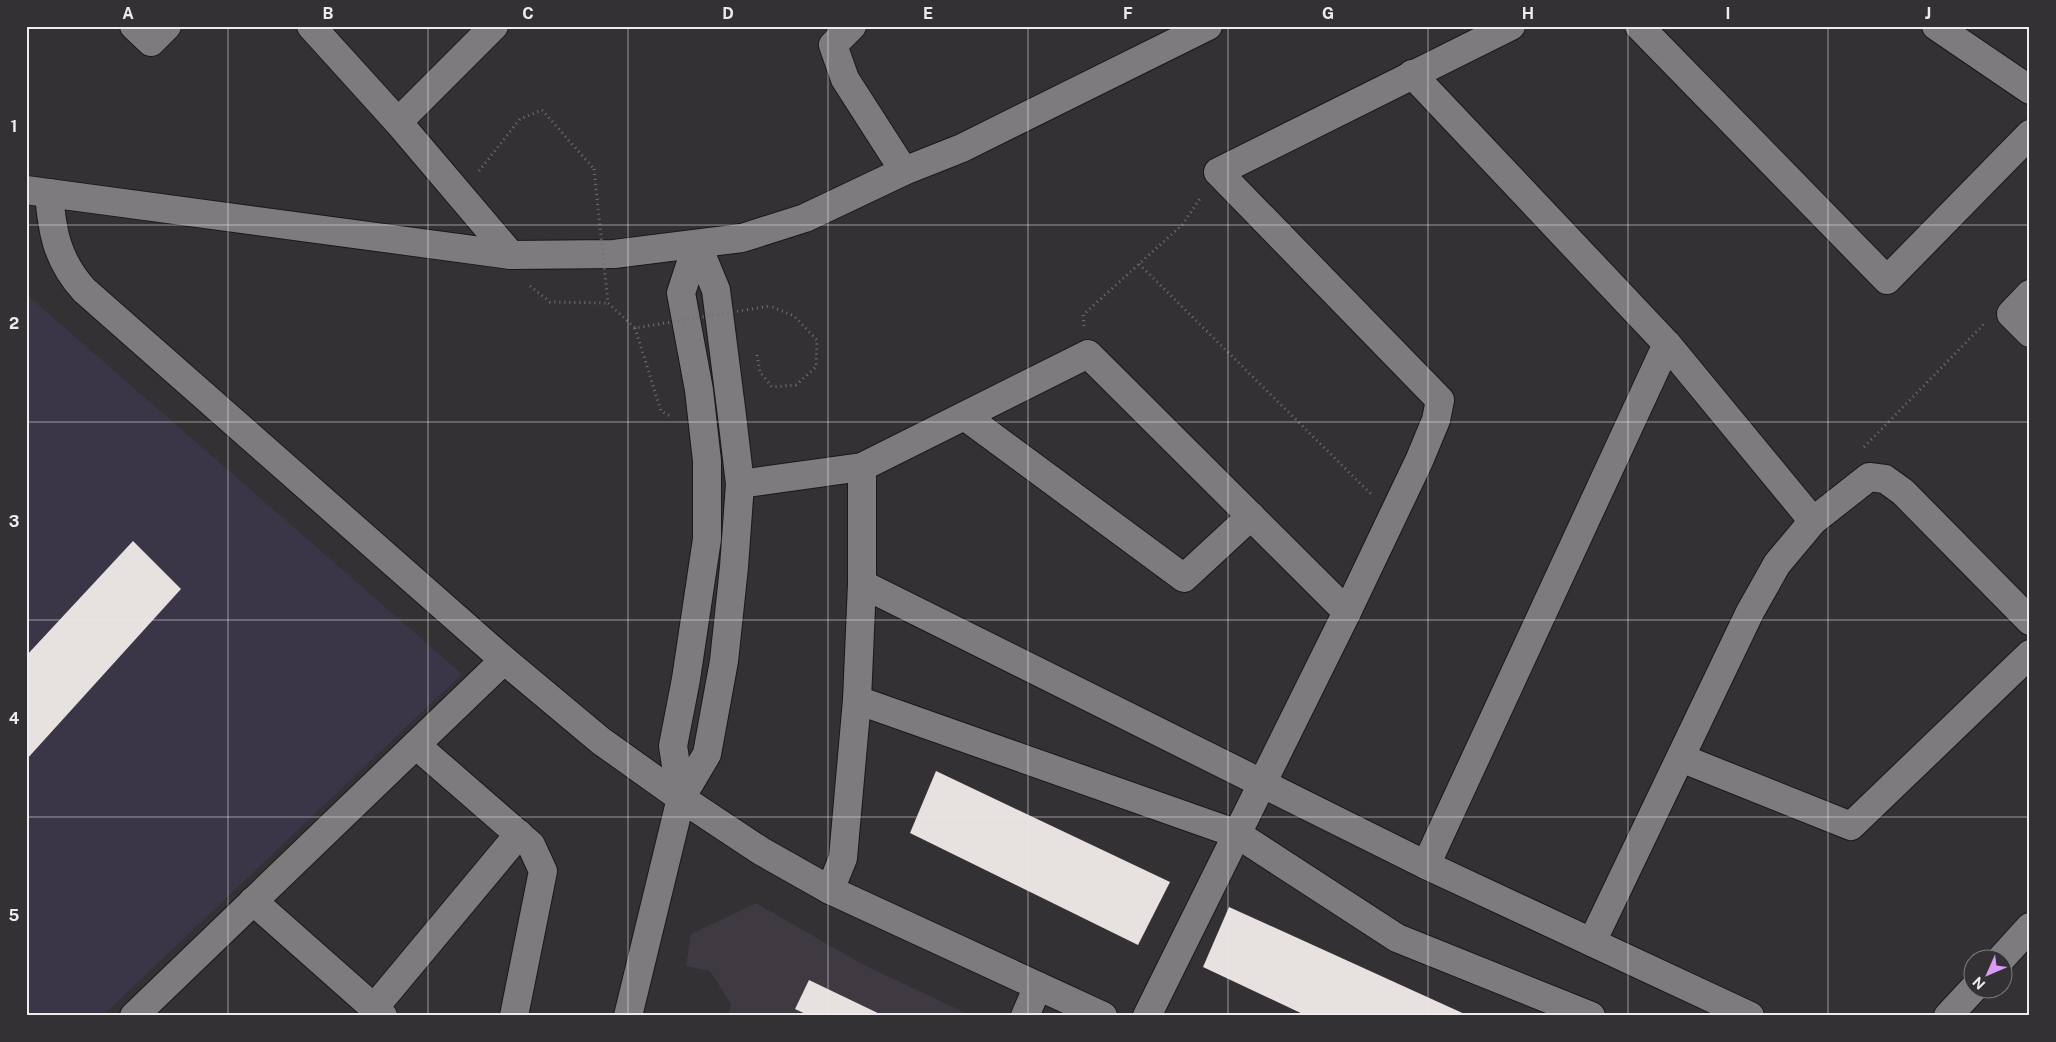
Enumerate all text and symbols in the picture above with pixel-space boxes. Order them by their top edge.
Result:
text: A [122,4,134,23]
text: B [323,4,334,23]
text: C [522,4,534,23]
text: D [722,4,734,23]
text: E [923,4,933,23]
text: F [1123,4,1133,23]
text: G [1322,4,1334,23]
text: H [1522,4,1534,23]
text: I [1726,4,1730,23]
text: J [1925,4,1931,23]
text: 1 [11,117,17,136]
text: 2 [9,314,19,333]
text: 3 [9,512,19,531]
text: 4 [9,709,20,728]
text: 5 [9,906,20,925]
north arrow [1964,950,2014,1000]
text: N [1969,974,1988,993]

